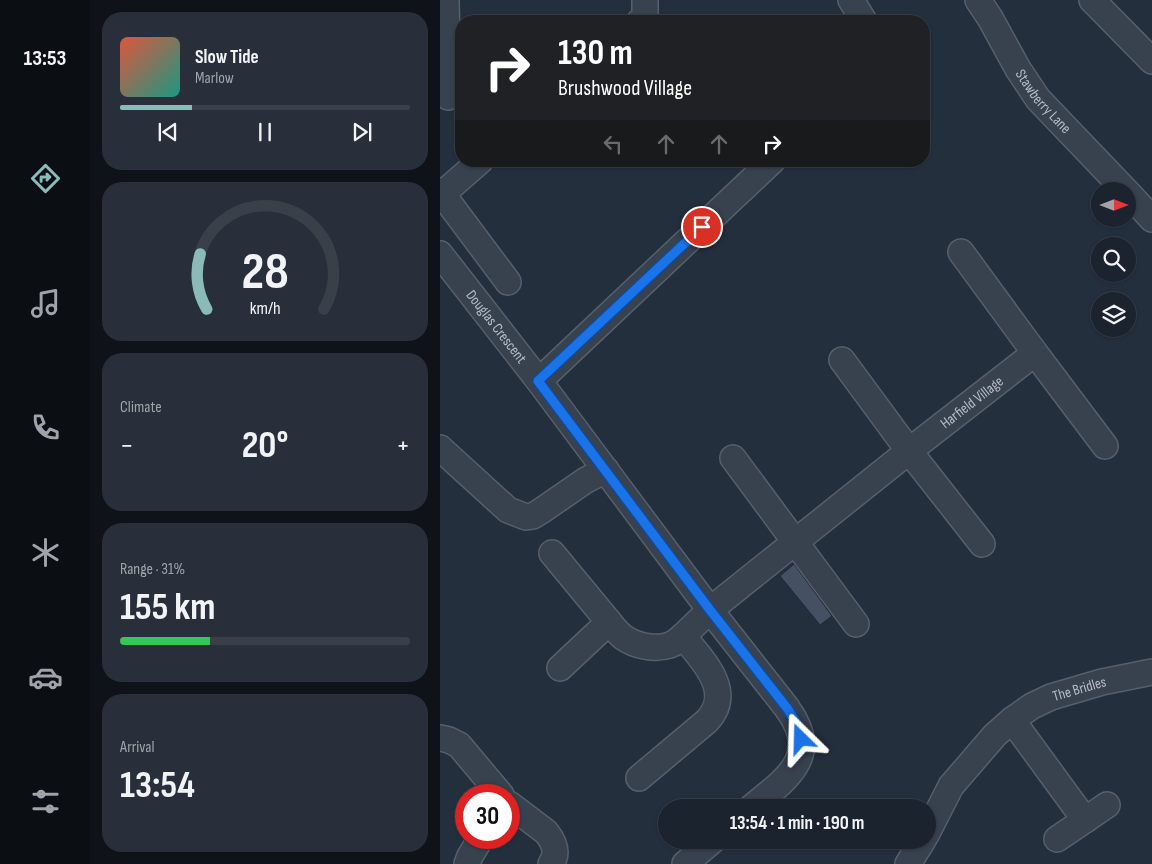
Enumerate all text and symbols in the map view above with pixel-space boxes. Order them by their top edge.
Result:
text: 130 m [558,32,633,75]
icon: right [475,35,540,100]
text: 13:53 [24,45,66,72]
text: Slow Tide [195,46,259,69]
street label: Stawberry Lane [1011,66,1075,137]
text: Marlow [195,69,234,88]
text: Brushwood Village [558,75,692,102]
icon: previous [154,118,182,146]
icon: pause [251,118,279,146]
icon: next [348,118,376,146]
icon: left [599,130,627,158]
icon: ahead [652,130,680,158]
icon: ahead [705,130,733,158]
icon: right [758,130,786,158]
icon: directions [28,161,63,196]
north arrow [1091,182,1136,228]
map controls [1091,182,1136,337]
pin [681,206,723,248]
icon: arrive [688,213,716,241]
button: search [1091,237,1136,282]
text: 28 [241,241,289,304]
icon: music [28,286,63,321]
street label: Douglas Crescent [462,286,531,367]
button: layers [1091,292,1136,337]
text: km/h [250,298,280,319]
street label: Harfield Village [936,372,1007,433]
text: Climate [120,398,162,417]
icon: phone [28,410,63,445]
text: 20° [242,423,288,468]
text: − [120,429,134,462]
text: + [396,429,410,462]
icon: climate [28,535,63,570]
text: Range · 31% [120,560,185,579]
text: 155 km [120,585,216,630]
icon: car [28,660,63,695]
street label: The Bridles [1050,672,1108,706]
position arrow [774,712,826,764]
text: Arrival [120,738,154,757]
text: 13:54 [120,763,195,808]
icon: filters [28,784,63,819]
speed limit sign: 30 [455,784,520,849]
text: 13:54 · 1 min · 190 m [730,812,864,835]

